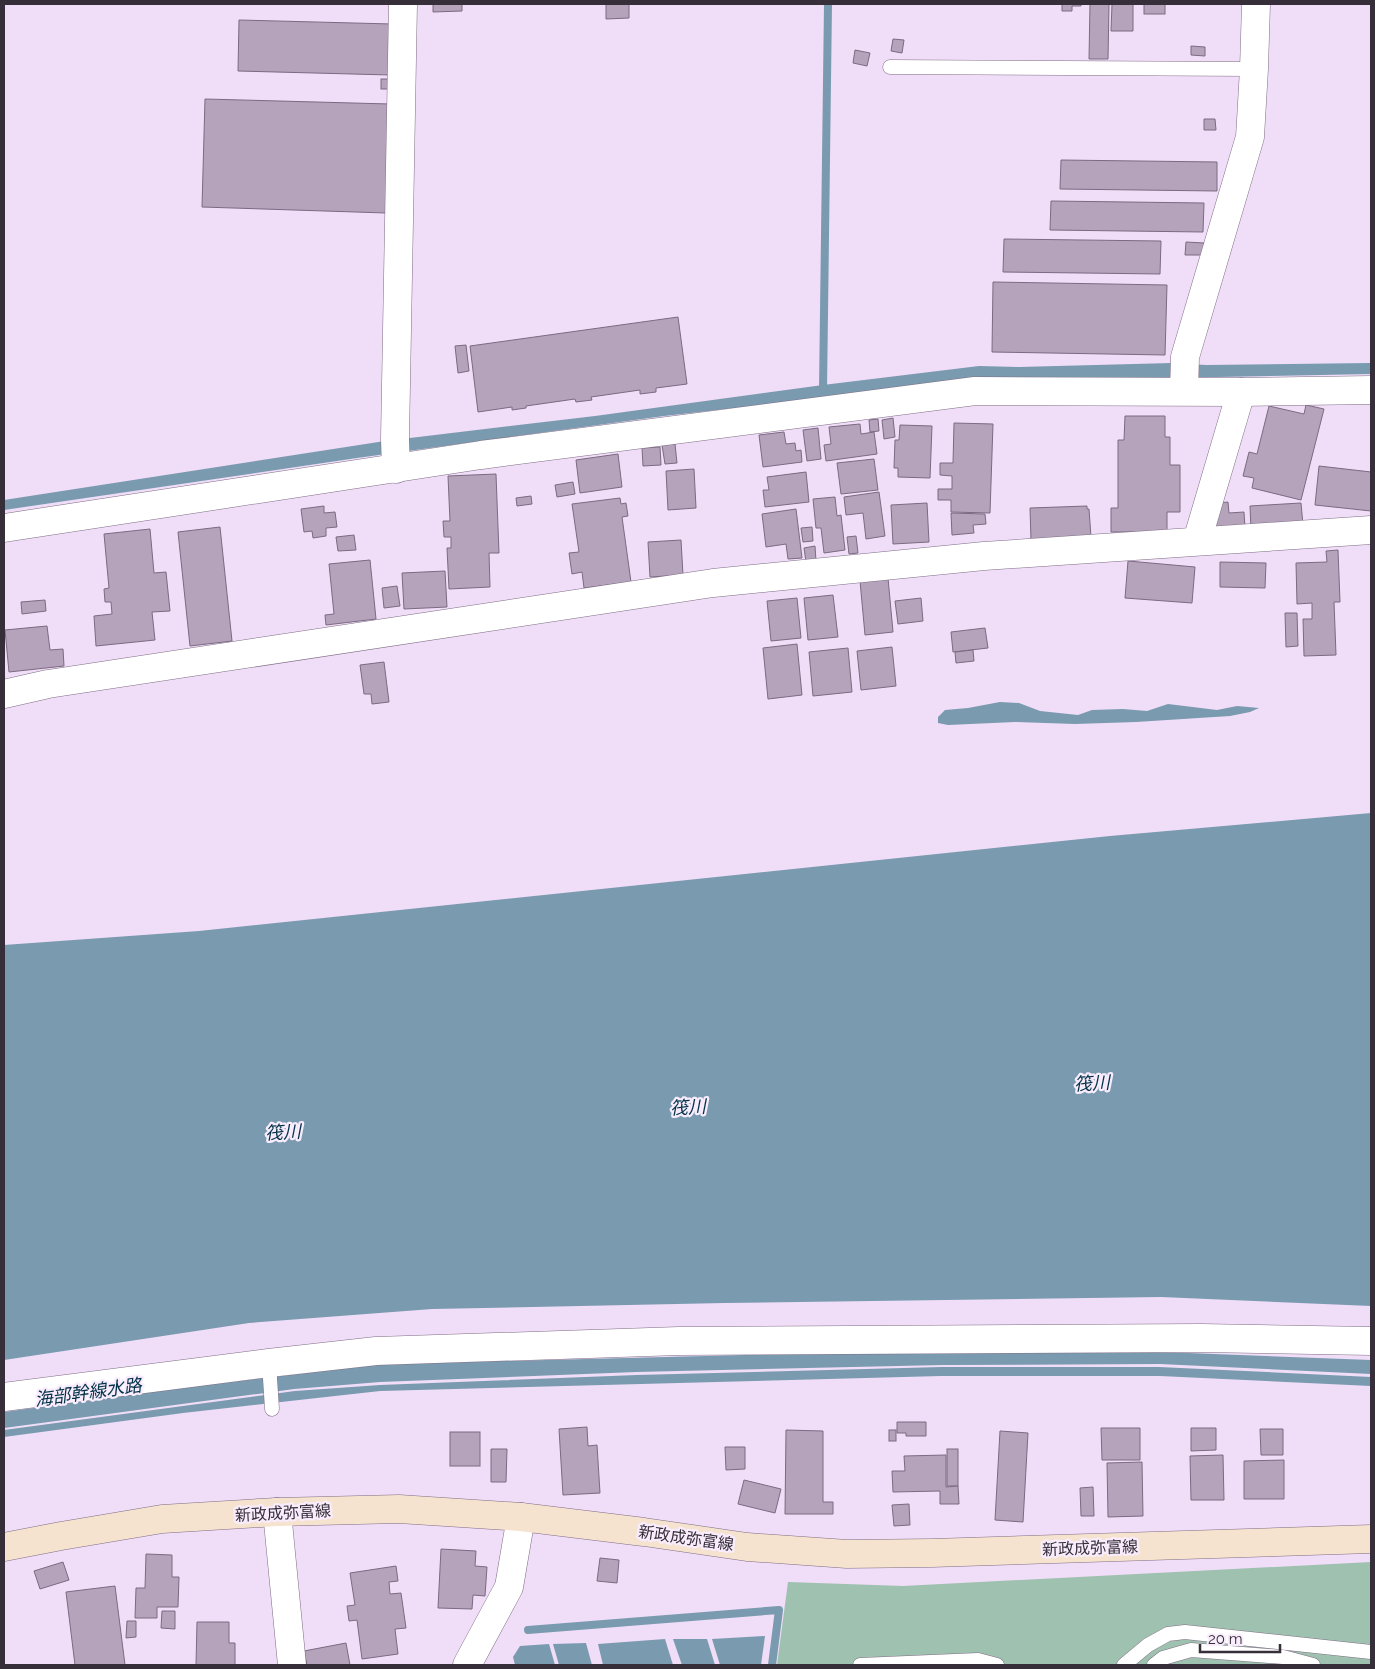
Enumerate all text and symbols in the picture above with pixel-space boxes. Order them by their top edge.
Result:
water label: 筏川 [1073,1071,1113,1094]
water label: 筏川 [669,1095,709,1118]
water label: 筏川 [264,1120,304,1143]
water label: 海部幹線水路 [33,1374,145,1410]
street label: 新政成弥富線 [235,1501,331,1525]
street label: 新政成弥富線 [637,1522,735,1554]
street label: 新政成弥富線 [1042,1537,1138,1559]
scale bar [1200,1622,1280,1654]
text: 20 m [1208,1630,1243,1648]

